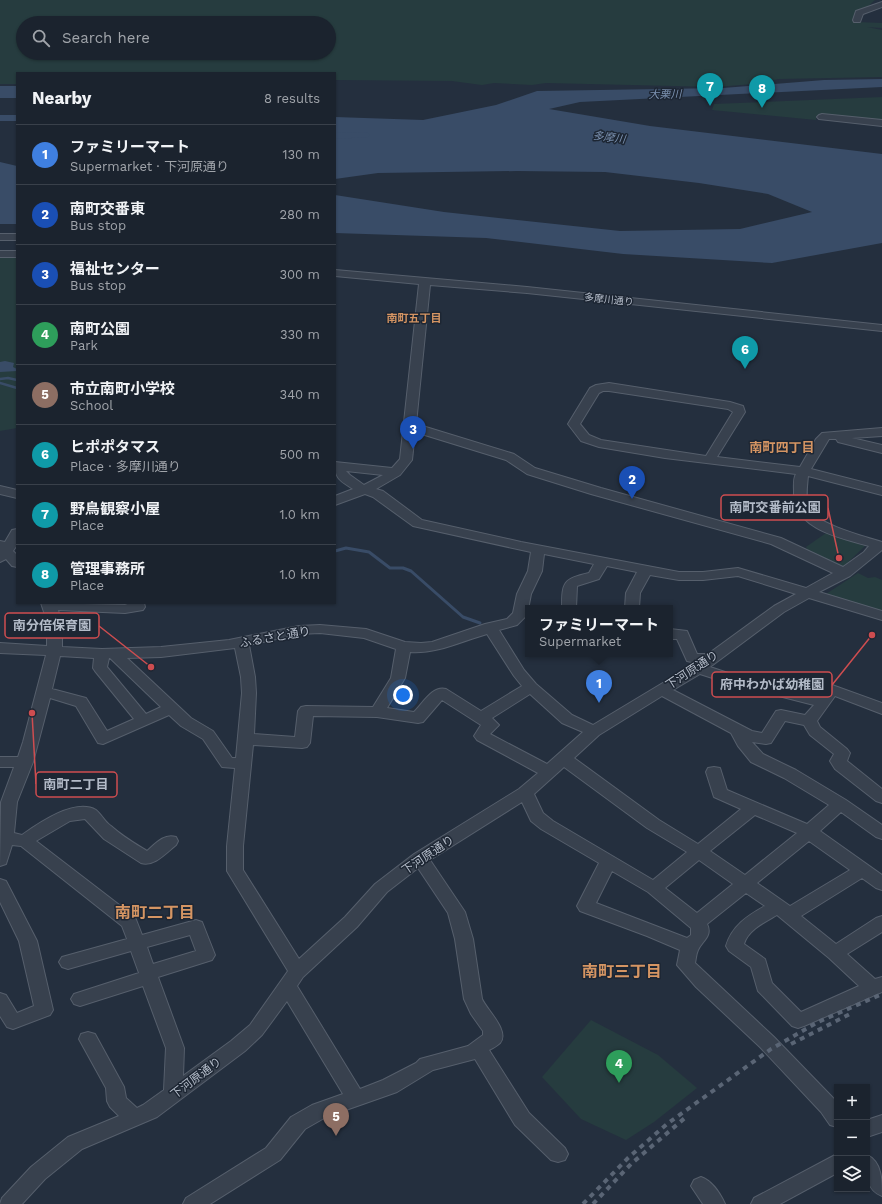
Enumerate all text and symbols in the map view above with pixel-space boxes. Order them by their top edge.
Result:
search box [16,16,336,60]
icon: search [30,27,52,49]
text: Search here [62,29,150,47]
pin: 7 [697,73,723,106]
pin: 8 [749,75,775,108]
text: Nearby [32,88,91,108]
water label: 大栗川 [648,88,683,101]
text: 8 results [264,91,320,106]
water label: 多摩川 [592,129,627,146]
text: ファミリーマート [70,138,190,156]
text: 1 [42,147,48,162]
text: 130 m [282,147,320,162]
text: Supermarket · 下河原通り [70,159,229,174]
text: 南町交番東 [70,200,145,218]
text: 2 [41,207,49,222]
text: 280 m [280,207,320,222]
text: Bus stop [70,218,126,233]
text: 福祉センター [70,260,160,278]
text: 3 [41,267,49,282]
text: 300 m [279,267,320,282]
text: Bus stop [70,278,126,293]
street label: 多摩川通り [584,291,634,308]
district label: 南町五丁目 [387,312,442,325]
text: 南町公園 [70,320,130,338]
text: 4 [41,327,49,342]
text: 330 m [280,327,320,342]
pin: 6 [732,336,758,369]
text: Park [70,338,98,353]
text: 市立南町小学校 [70,380,175,398]
text: 5 [41,387,49,402]
text: 340 m [280,387,320,402]
text: School [70,398,113,413]
pin: 3 [400,416,426,449]
text: ヒポポタマス [70,438,160,456]
district label: 南町四丁目 [749,440,815,455]
text: 6 [41,447,49,462]
text: 500 m [279,447,320,462]
text: Place · 多摩川通り [70,459,181,474]
pin: 2 [619,466,645,499]
callout: 南町交番前公園 [721,495,828,520]
text: 野鳥観察小屋 [70,500,160,518]
text: 南町交番前公園 [729,500,821,515]
text: 7 [41,507,49,522]
text: 1.0 km [280,507,320,522]
text: Place [70,518,104,533]
text: 管理事務所 [70,560,145,578]
text: 8 [41,567,49,582]
text: 1.0 km [280,567,320,582]
text: Place [70,578,104,593]
popup [525,605,673,657]
callout: 南分倍保育園 [5,613,99,638]
text: ファミリーマート [539,616,659,634]
text: 南分倍保育園 [13,618,91,633]
street label: ふるさと通り [238,624,312,650]
text: Supermarket [539,634,621,649]
street label: 下河原通り [663,648,721,692]
pin: 1 [586,670,612,703]
callout: 府中わかば幼稚園 [712,672,832,697]
text: 府中わかば幼稚園 [720,677,824,692]
your location [393,685,413,705]
callout: 南町二丁目 [36,772,117,797]
text: 南町二丁目 [43,777,109,792]
street label: 下河原通り [399,832,457,878]
district label: 南町二丁目 [115,903,195,922]
district label: 南町三丁目 [582,962,662,981]
pin: 4 [606,1050,632,1083]
street label: 下河原通り [168,1054,224,1102]
map controls [834,1084,870,1192]
button: + [834,1084,870,1120]
pin: 5 [323,1103,349,1136]
button: − [834,1120,870,1156]
button: layers [834,1156,870,1192]

